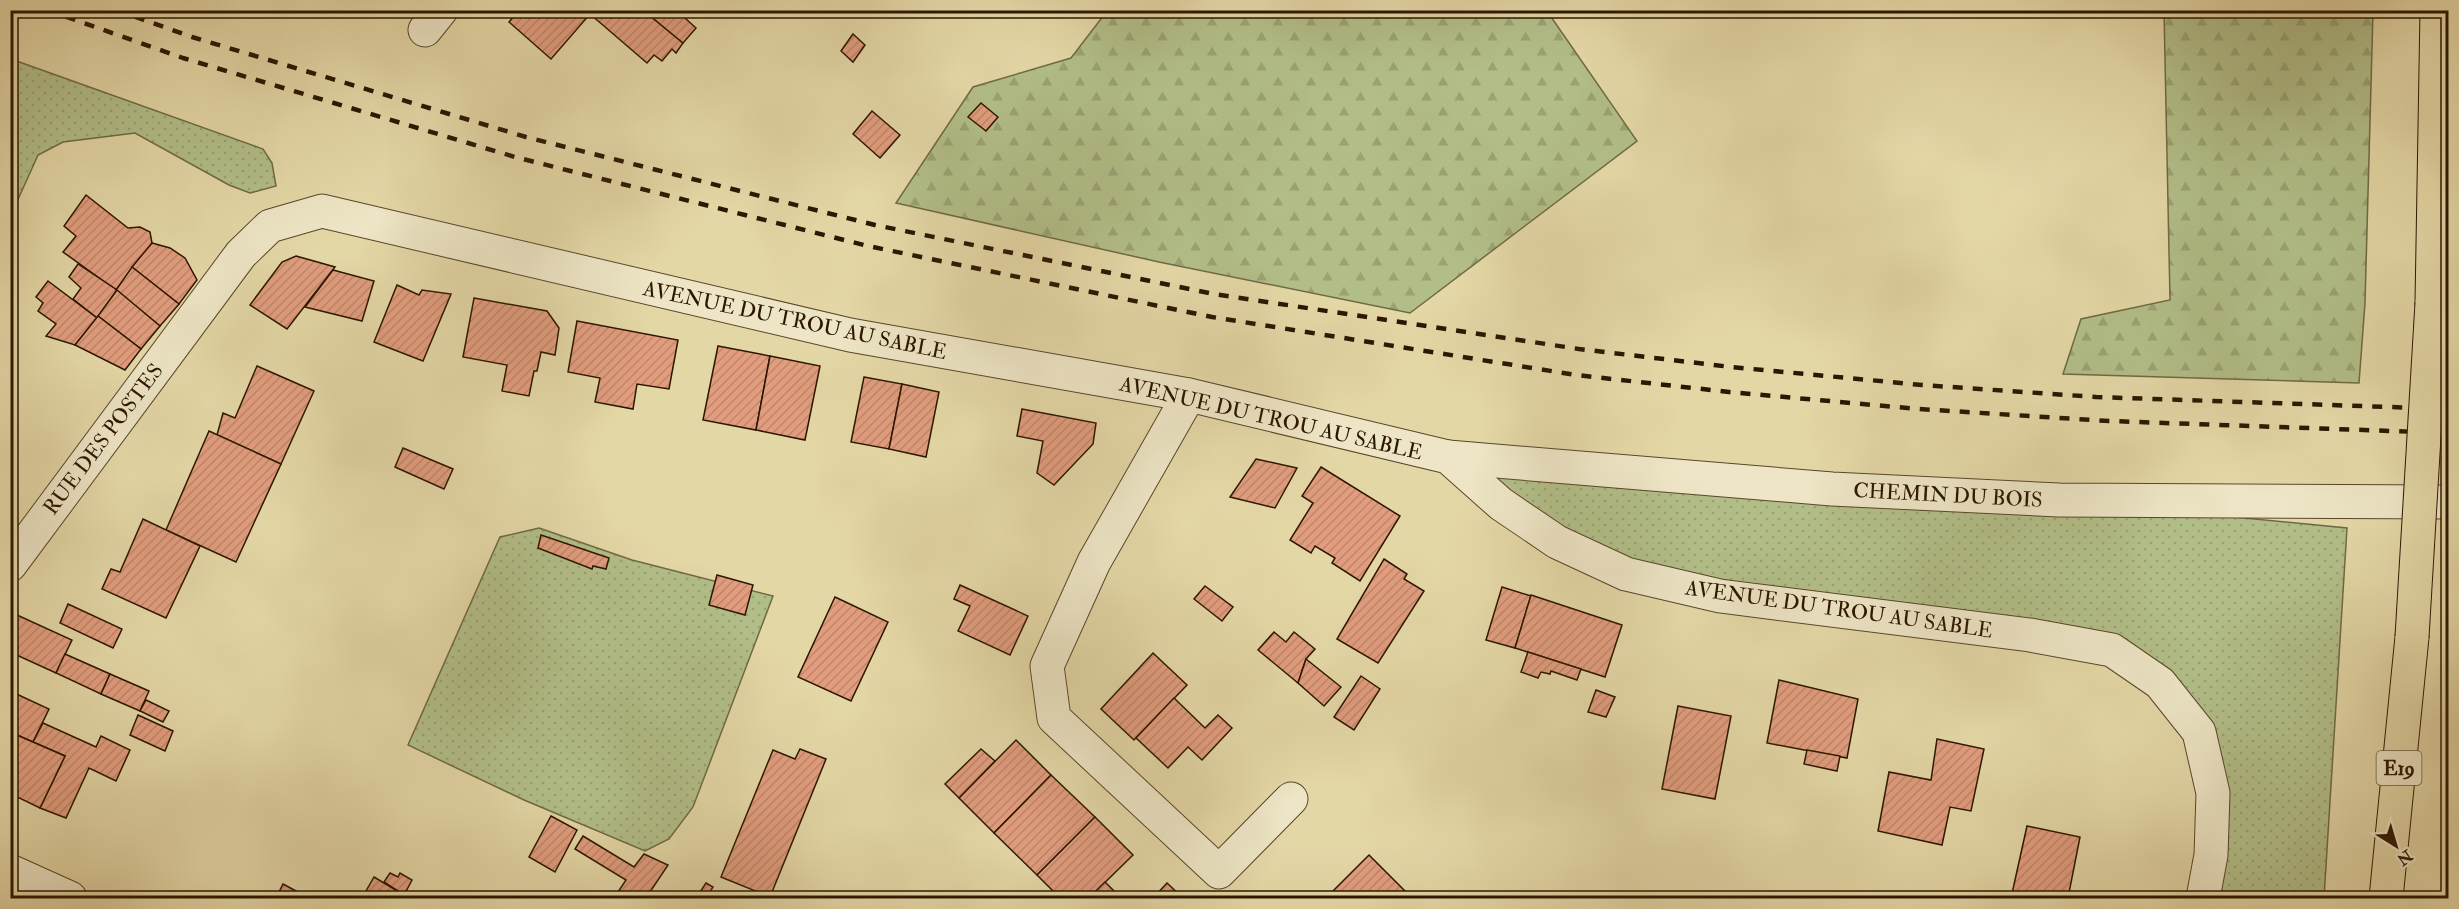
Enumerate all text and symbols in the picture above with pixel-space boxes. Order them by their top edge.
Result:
street label: AVENUE DU TROU AU SABLE [640,275,949,366]
street label: RUE DES POSTES [37,358,169,521]
street label: AVENUE DU TROU AU SABLE [1116,370,1425,466]
street label: CHEMIN DU BOIS [1853,477,2043,514]
street label: AVENUE DU TROU AU SABLE [1683,574,1994,644]
road number: E19 [2376,751,2422,785]
north arrow [2366,816,2426,876]
text: N [2392,844,2417,870]

